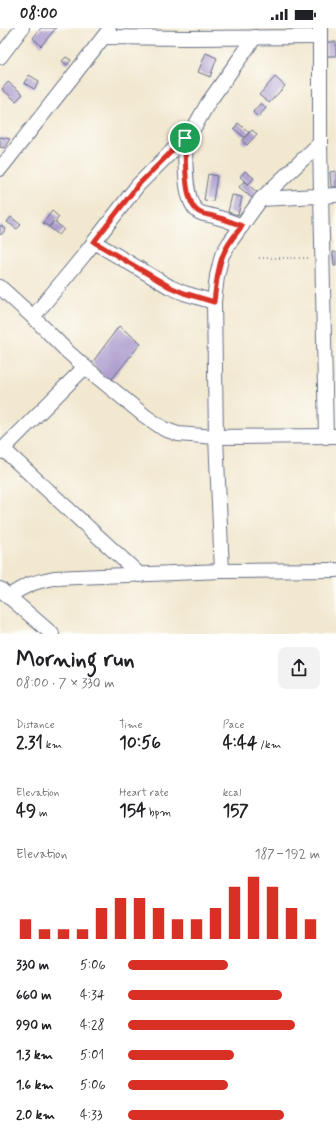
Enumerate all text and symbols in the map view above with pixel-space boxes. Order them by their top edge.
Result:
text: 08:00 [20,4,58,24]
pin [168,121,202,155]
icon: arrive [174,127,196,149]
text: Morning run [16,646,135,674]
button: share [278,647,320,689]
text: 08:00 · 7 × 330 m [16,675,114,692]
text: Distance [16,718,55,732]
text: Time [119,718,142,732]
text: Pace [223,718,245,732]
text: 2.31 [16,732,43,754]
text: 10:56 [119,732,161,754]
text: 4:44 [223,732,257,754]
text: km [43,738,62,752]
text: /km [257,738,281,752]
text: Elevation [16,786,59,800]
text: Heart rate [119,786,169,800]
text: kcal [223,786,241,800]
text: 49 [16,800,36,822]
text: 154 [119,800,146,822]
text: 157 [223,800,249,822]
text: m [36,806,48,820]
text: bpm [146,806,171,820]
text: Elevation [16,846,67,863]
text: 187–192 m [255,846,320,863]
text: 330 m [16,957,49,974]
text: 5:06 [80,957,106,974]
text: 660 m [16,987,52,1004]
text: 4:34 [80,987,105,1004]
text: 990 m [16,1017,52,1034]
text: 4:28 [80,1017,105,1034]
text: 1.3 km [16,1047,53,1064]
text: 5:01 [80,1047,104,1064]
text: 1.6 km [16,1077,54,1094]
text: 5:06 [80,1077,106,1094]
text: 2.0 km [16,1107,55,1124]
text: 4:33 [80,1107,102,1124]

